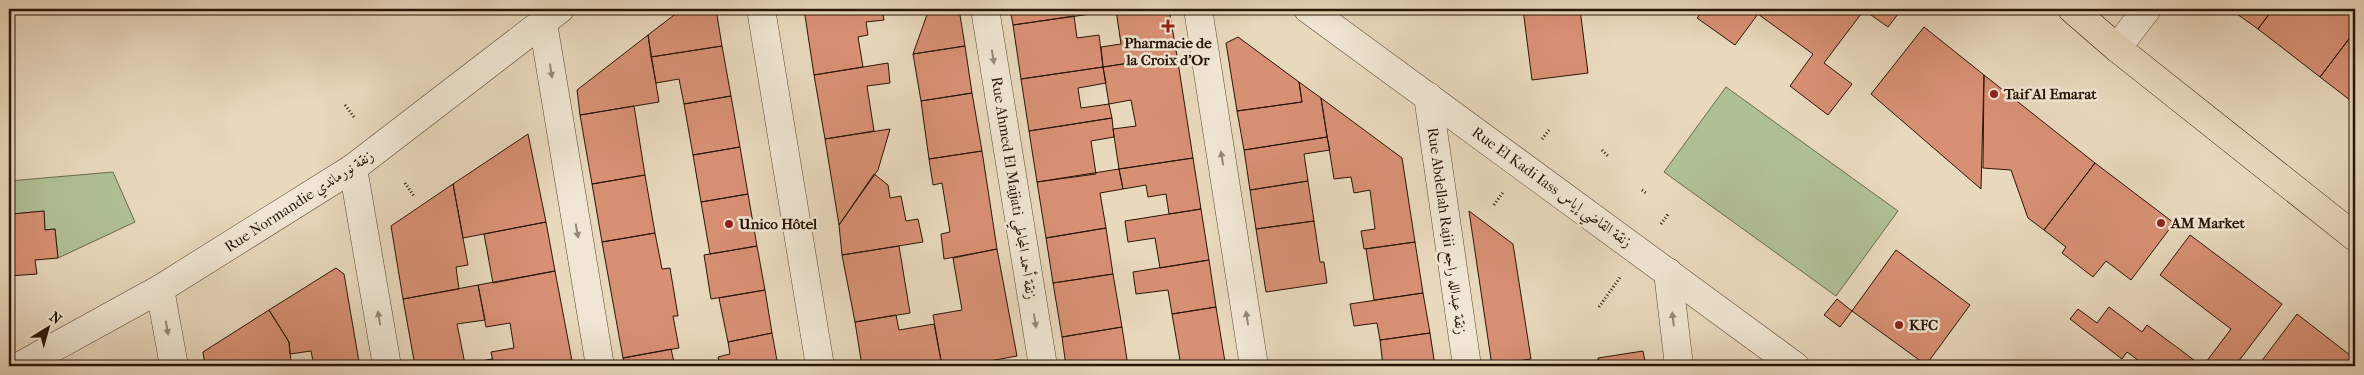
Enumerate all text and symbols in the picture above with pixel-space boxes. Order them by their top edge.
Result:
marker: Pharmacie de la Croix d'Or [1162,20,1174,32]
place label: Pharmacie de la Croix d'Or [1124,34,1212,69]
one-way arrow [990,49,998,65]
one-way arrow [547,63,555,79]
street label: Rue Ahmed El Majjati زنقة أحمد المجاطي [983,75,1043,302]
place label: Taif Al Emarat [2003,85,2097,103]
marker: Taif Al Emarat [1988,88,2000,100]
street label: Rue El Kadi Iass زنقة القاضي إياس [1466,123,1636,255]
street label: Rue Abdellah Rajii زنقة عبدالله راجع [1419,126,1470,336]
street label: Rue Normandie زنقة نورماندي [221,146,378,258]
one-way arrow [1217,149,1225,165]
place label: AM Market [2170,214,2245,232]
place label: Unico Hôtel [738,215,818,233]
marker: AM Market [2155,217,2167,229]
marker: Unico Hôtel [723,218,735,230]
one-way arrow [574,224,582,240]
north arrow [22,302,72,352]
text: N [46,308,65,328]
one-way arrow [374,310,382,326]
one-way arrow [1242,310,1250,326]
one-way arrow [1669,311,1677,327]
one-way arrow [1032,313,1040,329]
place label: KFC [1909,316,1938,334]
marker: KFC [1893,319,1905,331]
one-way arrow [163,320,171,336]

